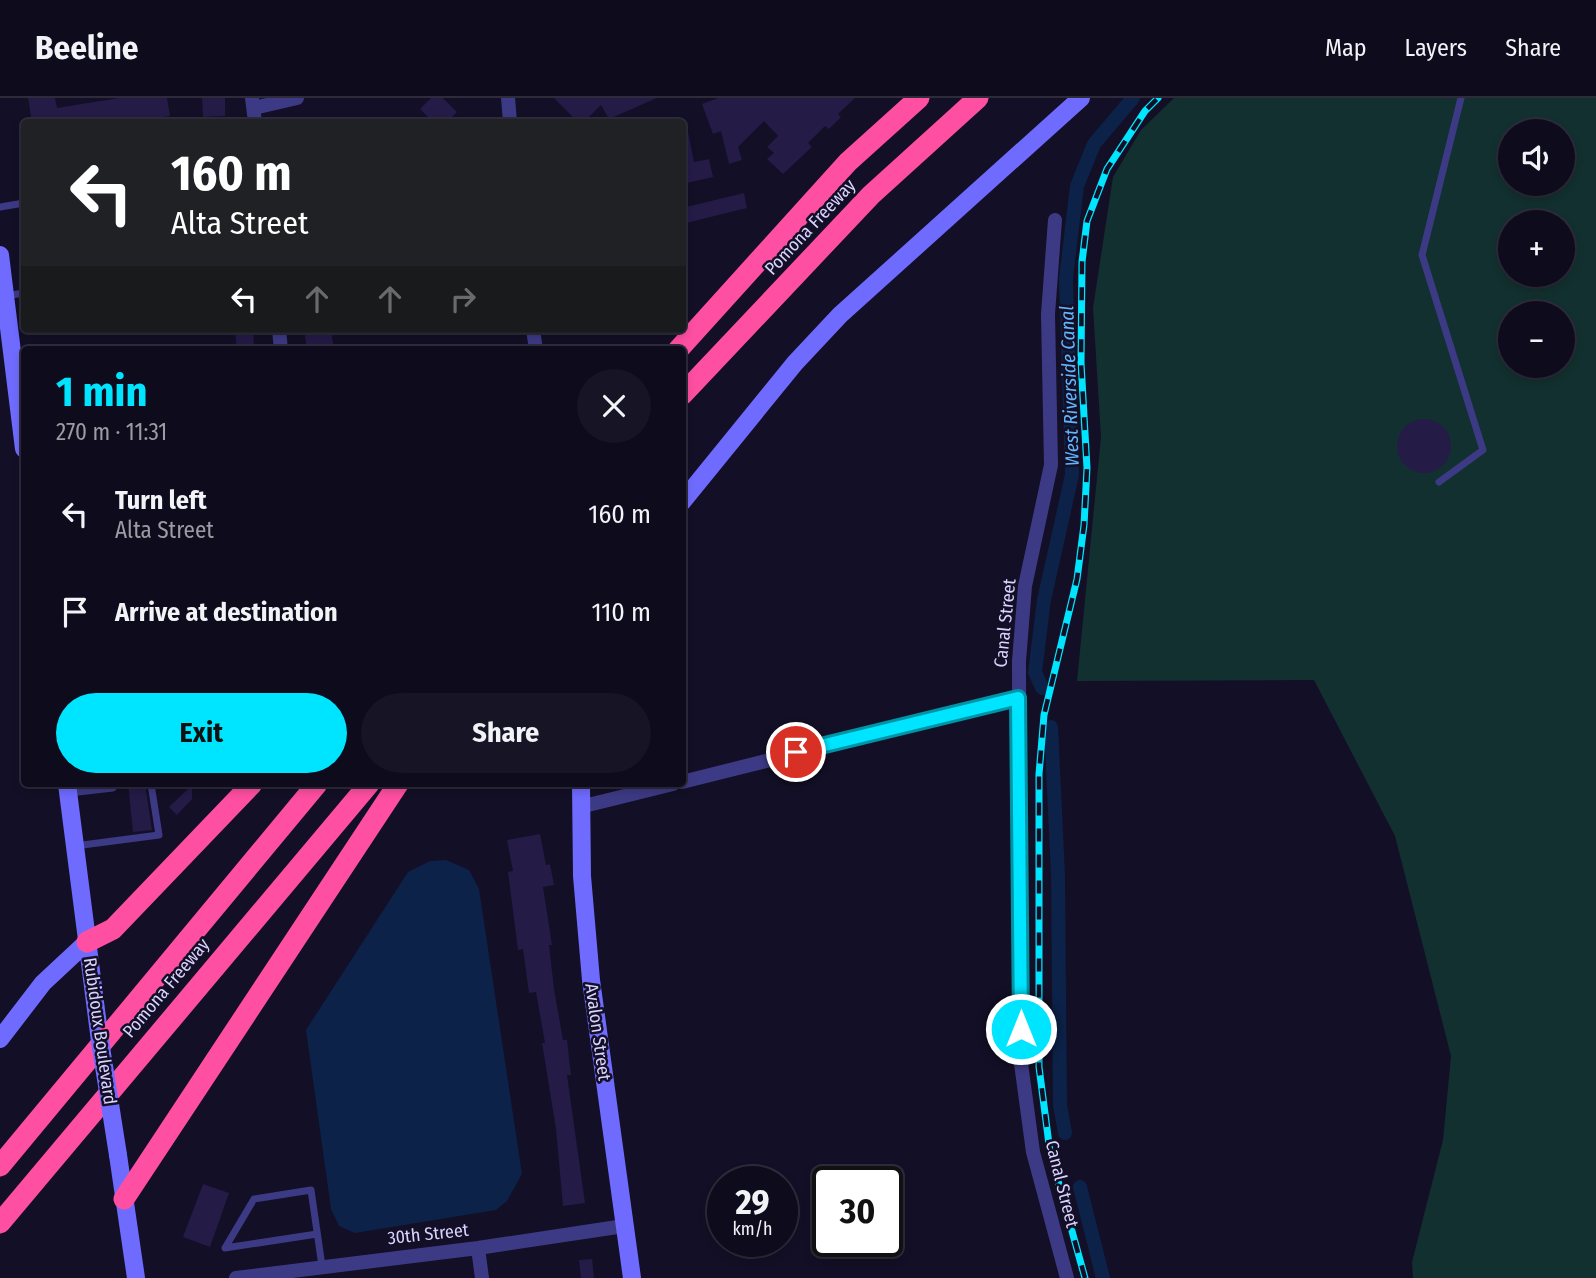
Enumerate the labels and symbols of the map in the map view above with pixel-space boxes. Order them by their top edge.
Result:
street label: Pomona Freeway [760,174,860,280]
water label: West Riverside Canal [1055,305,1084,467]
street label: Canal Street [989,577,1021,668]
pin [766,722,826,782]
street label: Pomona Freeway [118,934,214,1042]
street label: Rubidoux Boulevard [79,956,121,1106]
street label: Avalon Street [580,982,616,1082]
position arrow [984,992,1058,1066]
street label: Canal Street [1041,1138,1083,1230]
speed limit sign: 30 [812,1166,903,1257]
street label: 30th Street [386,1219,470,1249]

